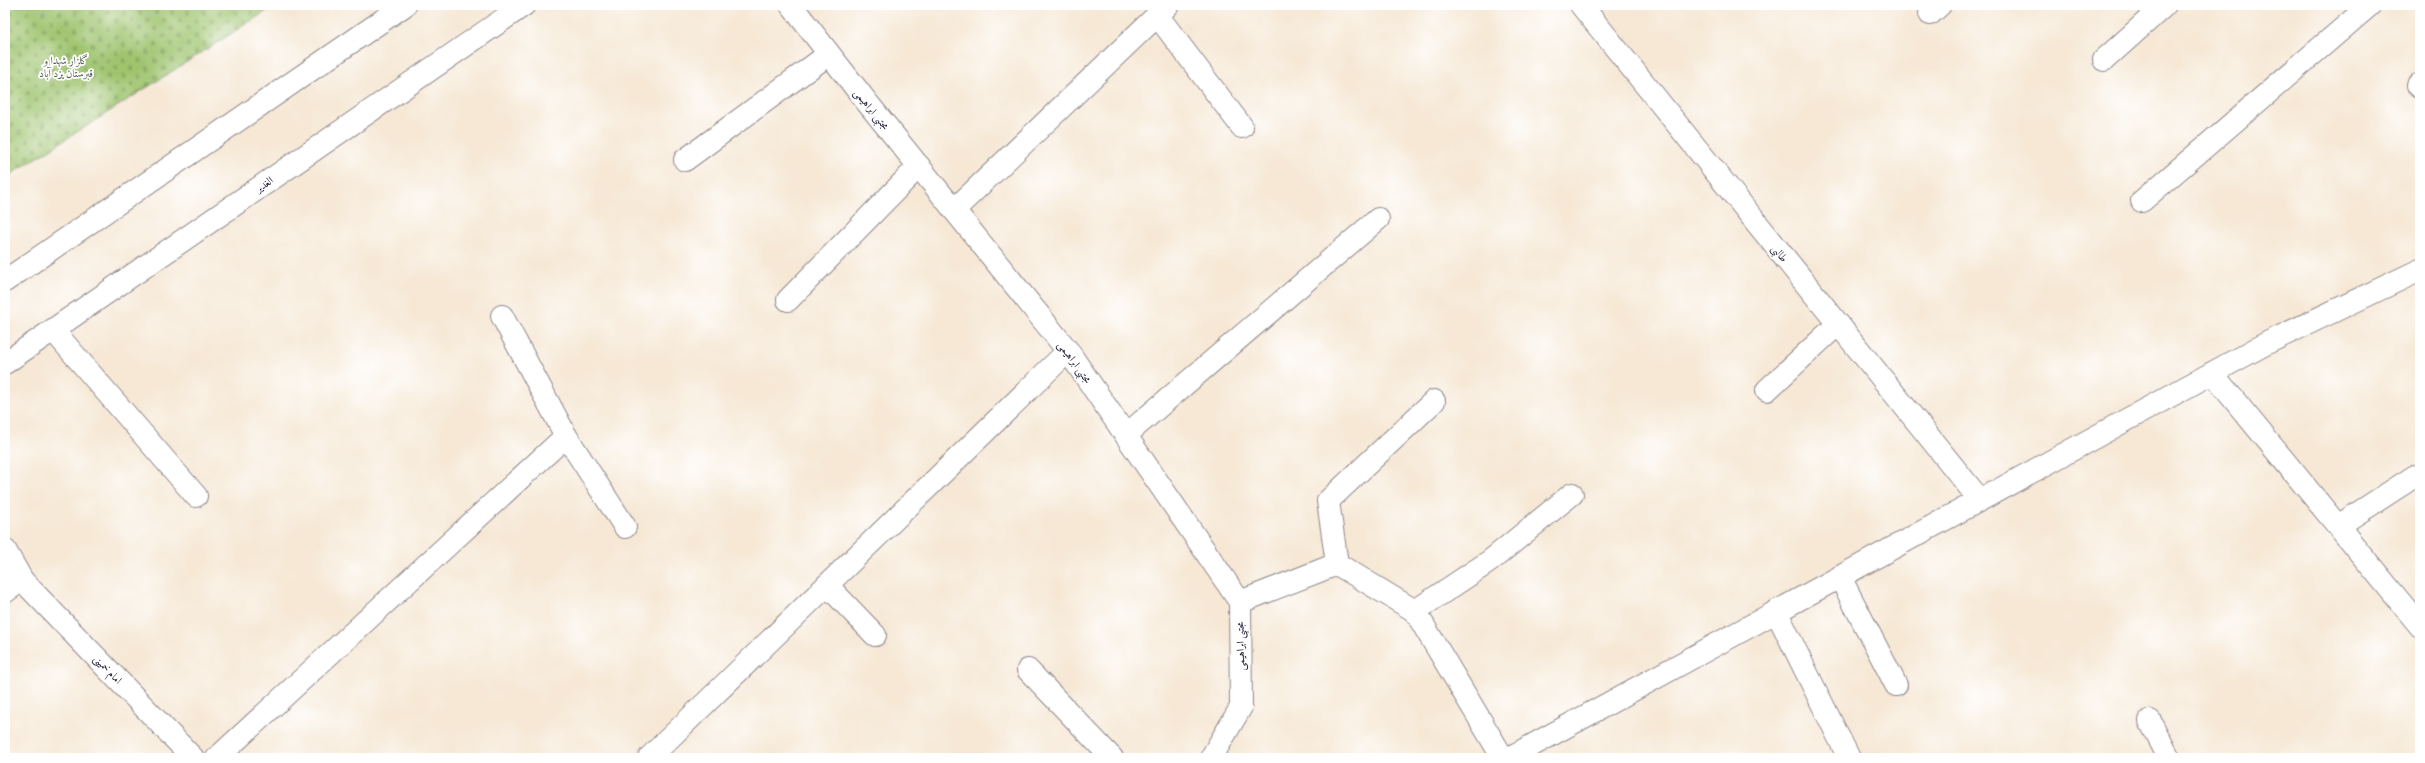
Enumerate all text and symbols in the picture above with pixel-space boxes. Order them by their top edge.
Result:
park label: گلزار شهدا و قبرستان یزد آباد [39,53,93,80]
street label: مجتبی ابراهیمی [849,86,892,135]
street label: الغدیر [252,174,276,196]
street label: طالبی [1766,242,1791,267]
street label: مجتبی ابراهیمی [1053,339,1094,388]
street label: مجتبی ابراهیمی [1234,621,1250,671]
street label: امام خمینی [89,652,125,689]

